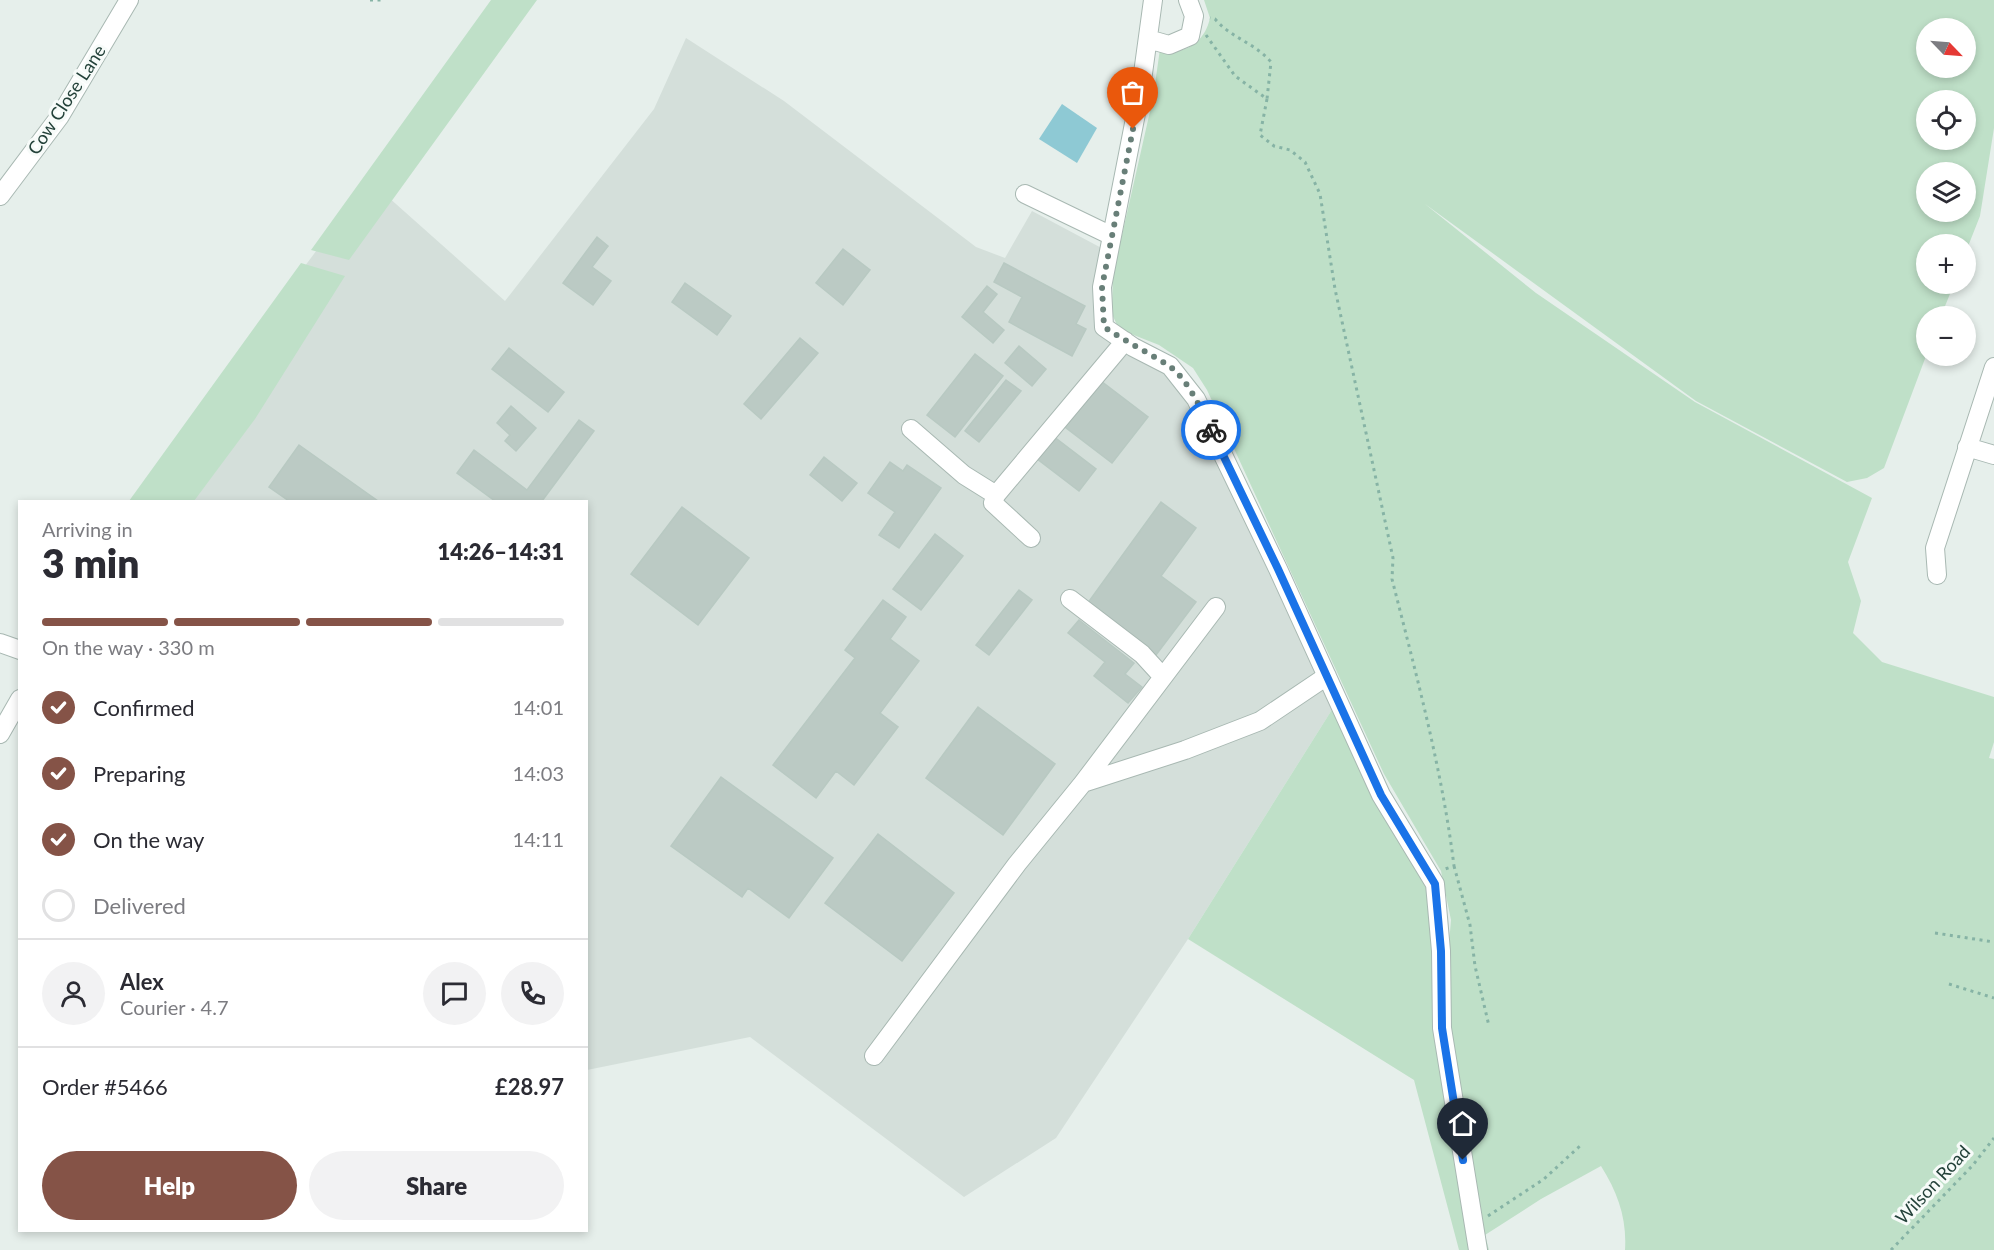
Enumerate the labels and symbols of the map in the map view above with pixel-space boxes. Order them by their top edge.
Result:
north arrow [1916,18,1976,78]
street label: Cow Close Lane [23,40,110,158]
pin [1107,67,1158,129]
courier [1181,400,1241,460]
pin [1437,1098,1488,1160]
street label: Wilson Road [1890,1140,1974,1228]

